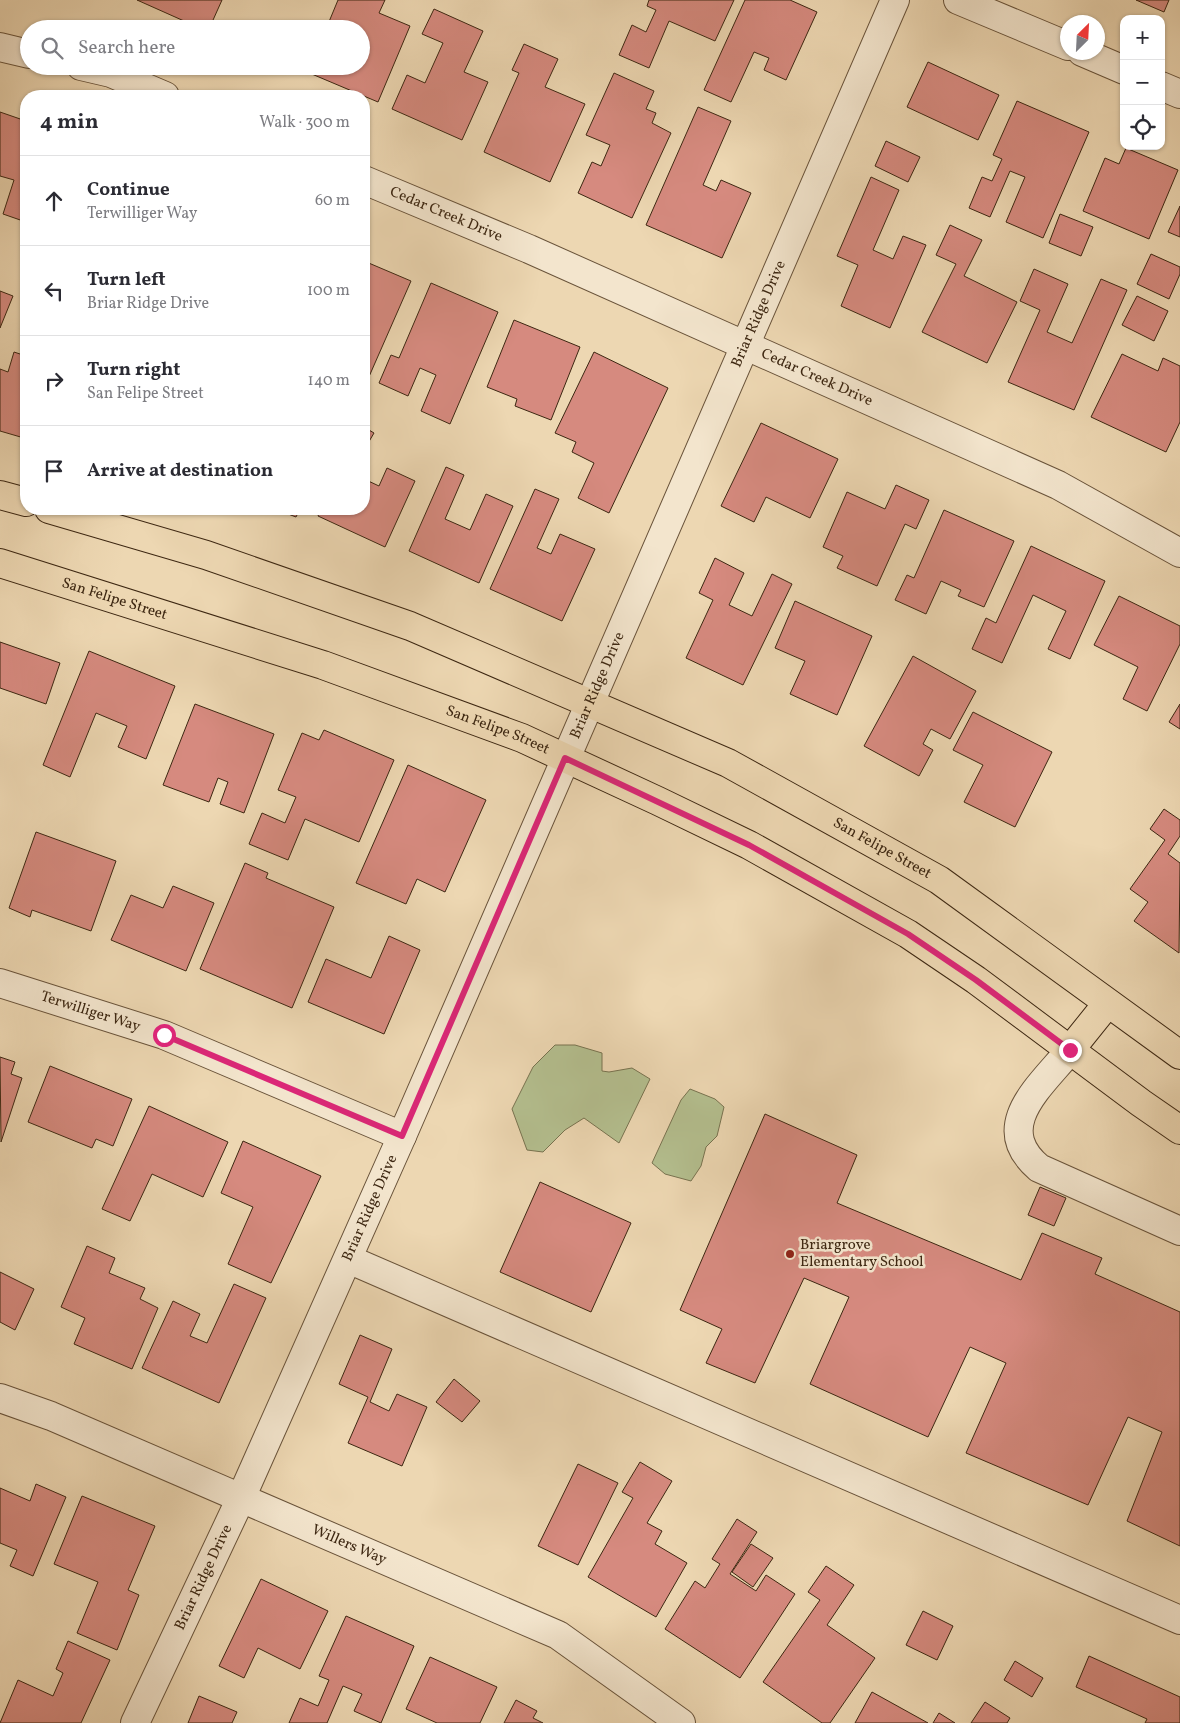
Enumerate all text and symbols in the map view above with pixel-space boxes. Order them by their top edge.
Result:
north arrow [1060,15,1105,60]
map controls [1120,15,1165,150]
button: + [1120,15,1165,60]
search box [20,20,370,75]
icon: search [38,34,66,62]
text: Search here [78,35,175,61]
button: − [1120,60,1165,105]
button: locate [1120,105,1165,150]
text: 4 min [40,108,99,137]
text: Walk · 300 m [259,112,350,134]
text: Continue [87,177,170,203]
street label: Cedar Creek Drive [387,181,506,247]
icon: ahead [40,187,68,215]
text: 60 m [315,190,350,212]
text: Terwilliger Way [87,203,197,225]
street label: Briar Ridge Drive [726,257,791,371]
text: Turn left [87,267,166,293]
icon: left [40,277,68,305]
text: 100 m [307,280,350,302]
text: Briar Ridge Drive [87,293,209,315]
street label: Cedar Creek Drive [758,343,876,412]
text: Turn right [87,357,180,383]
icon: right [40,367,68,395]
text: 140 m [308,370,350,392]
text: San Felipe Street [87,383,204,405]
icon: arrive [40,457,68,485]
text: Arrive at destination [87,458,273,484]
street label: San Felipe Street [59,573,170,626]
street label: Briar Ridge Drive [565,629,630,742]
street label: San Felipe Street [443,700,553,760]
street label: San Felipe Street [829,813,935,884]
street label: Terwilliger Way [38,986,143,1037]
route start [153,1024,176,1047]
route end [1059,1039,1082,1062]
street label: Briar Ridge Drive [337,1151,403,1265]
place label: Briargrove Elementary School [800,1235,923,1273]
marker: Briargrove Elementary School [784,1248,796,1260]
street label: Willers Way [309,1519,390,1570]
street label: Briar Ridge Drive [170,1521,238,1634]

